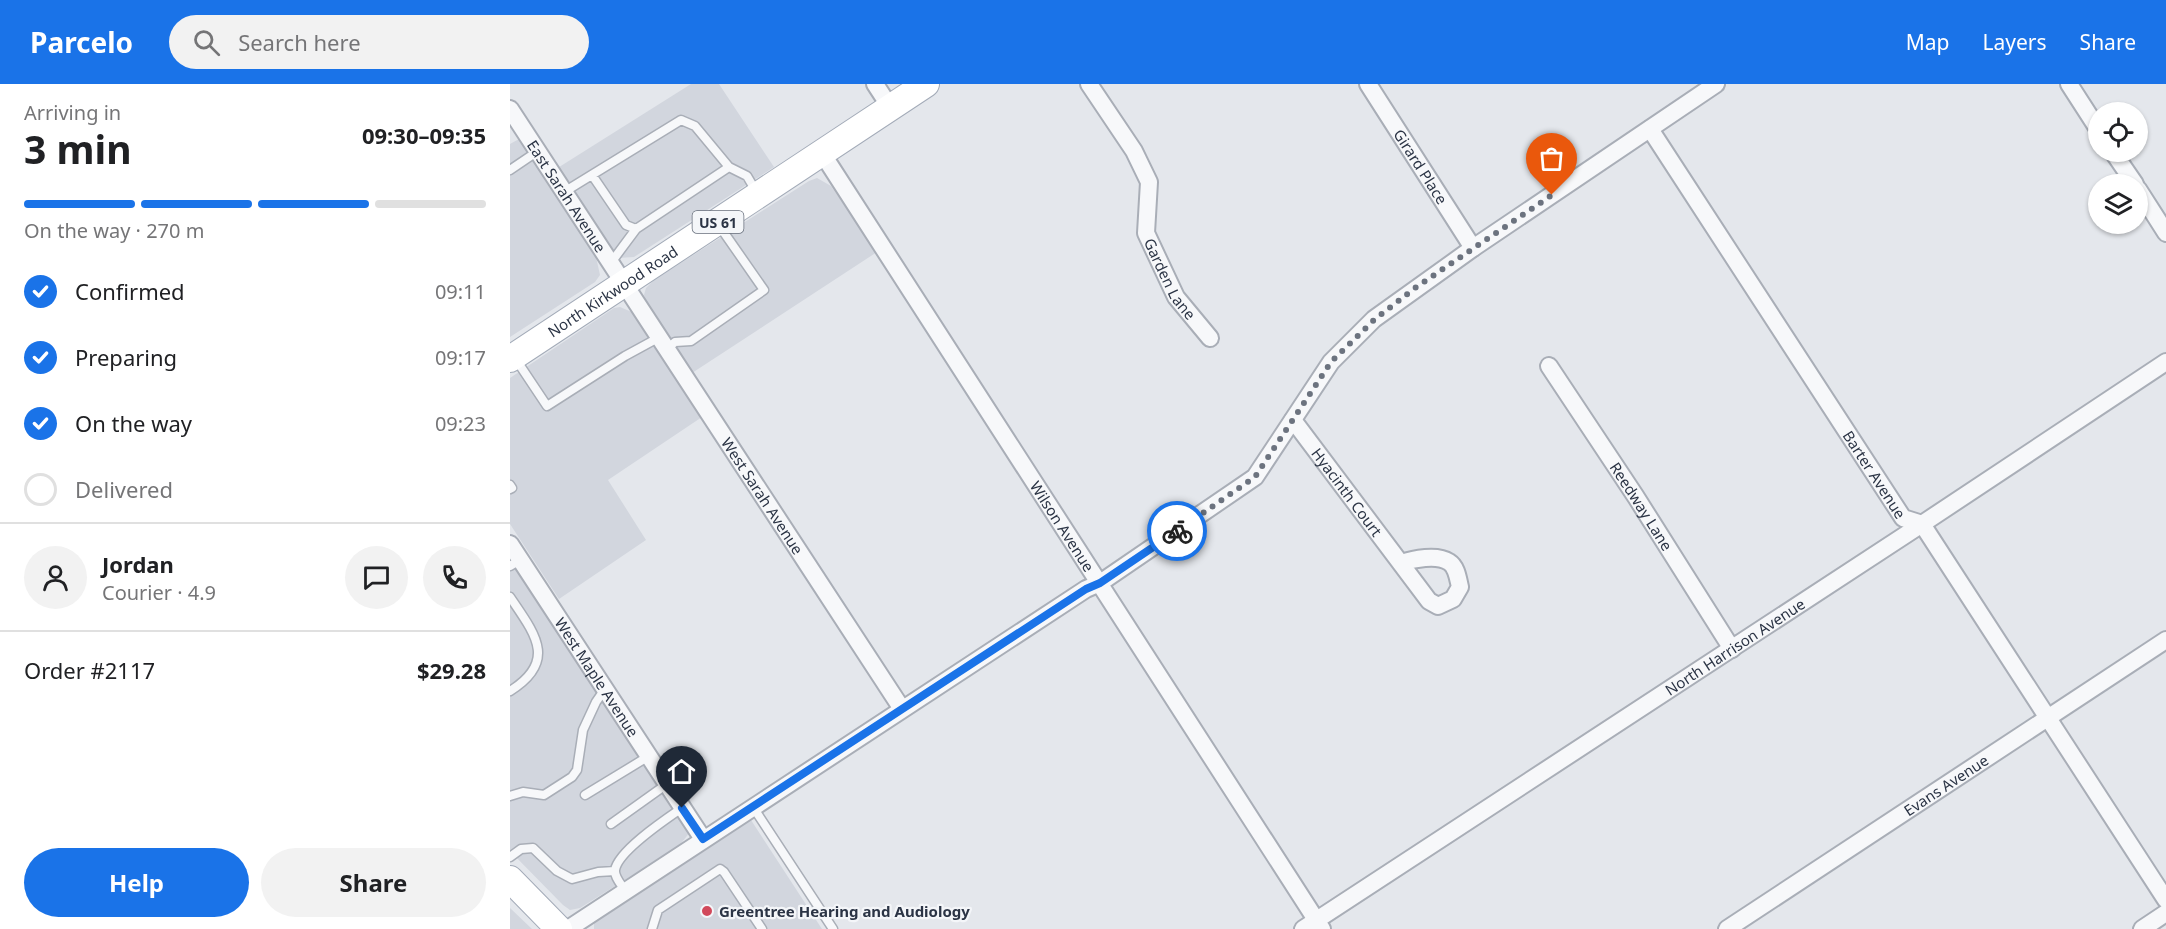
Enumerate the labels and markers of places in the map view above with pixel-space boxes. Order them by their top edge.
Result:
pin [1526,133,1577,195]
pin [656,746,707,808]
place label: Greentree Hearing and Audiology [719,901,970,921]
marker: Greentree Hearing and Audiology [700,904,714,918]

